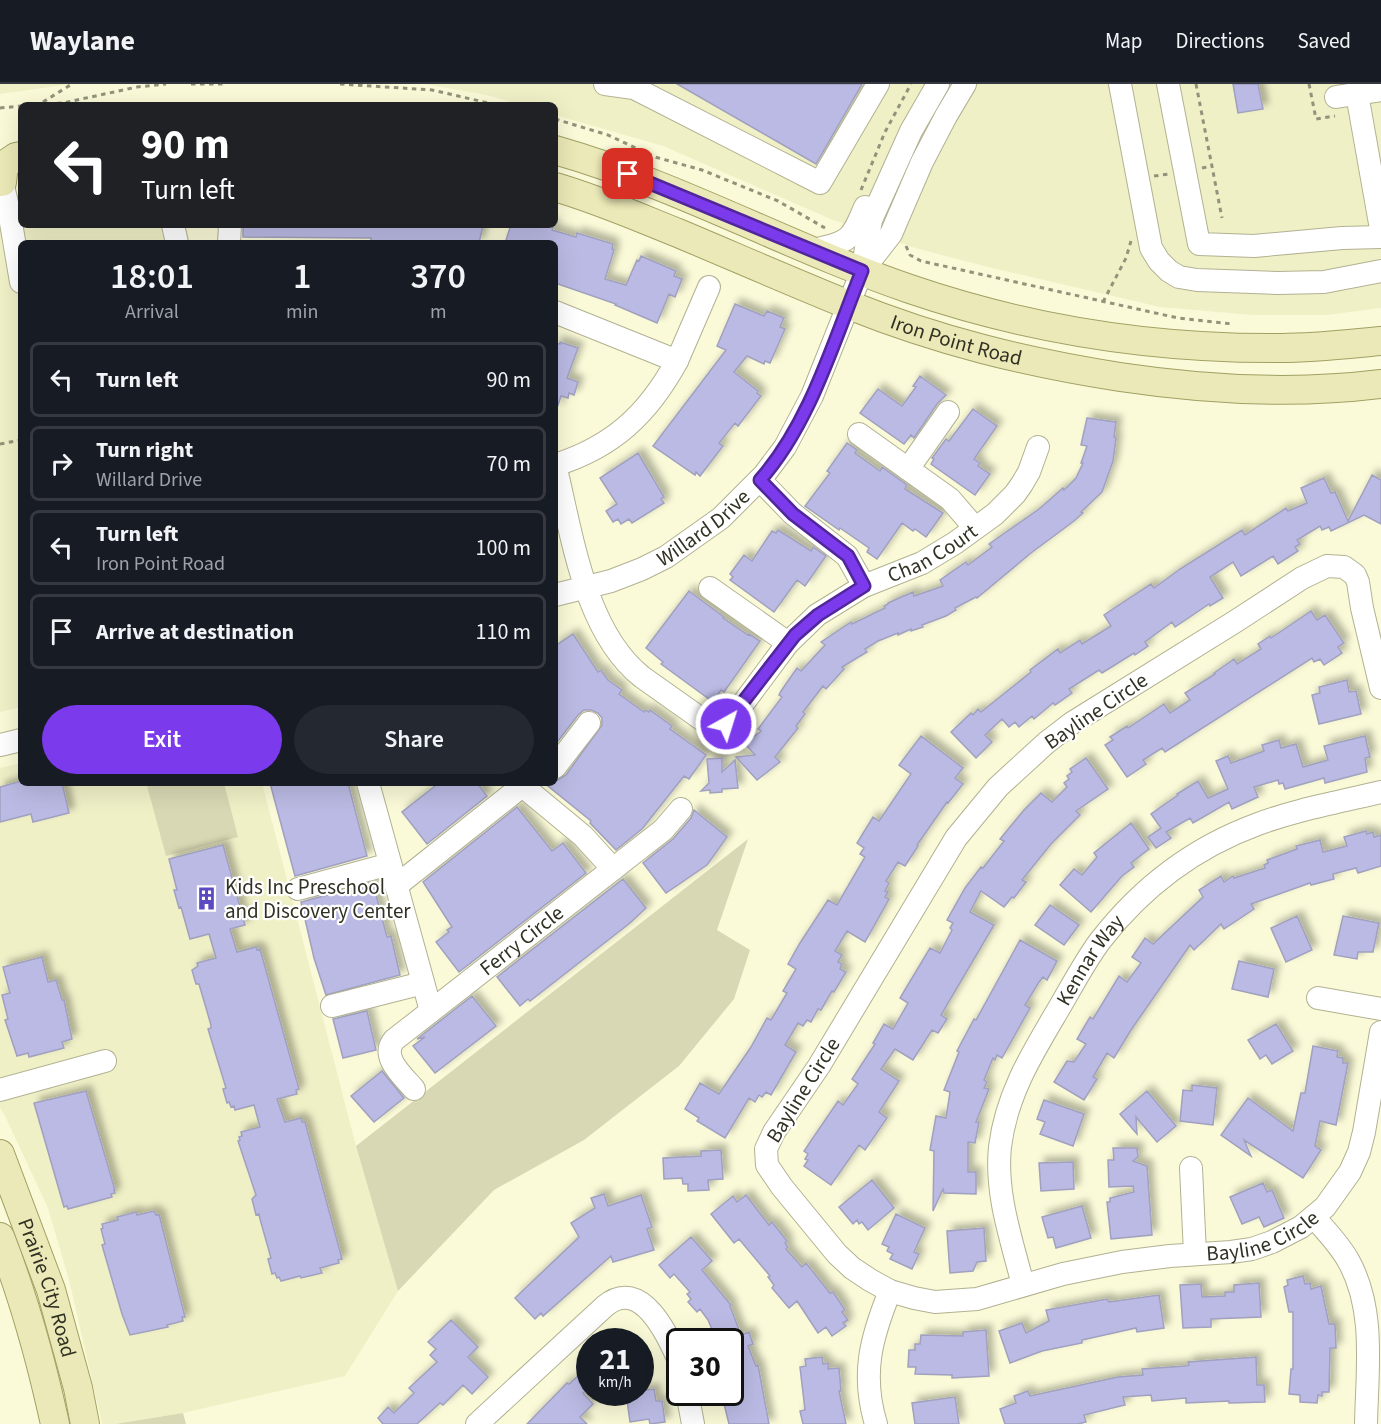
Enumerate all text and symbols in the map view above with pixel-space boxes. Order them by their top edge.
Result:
text: Waylane [30,21,135,61]
text: Map [1105,26,1143,56]
text: Directions [1176,26,1264,56]
text: Saved [1297,26,1351,56]
text: 90 m [141,115,230,175]
icon: left [42,126,120,204]
pin [602,148,653,199]
icon: arrive [611,157,644,190]
text: Turn left [141,171,235,210]
text: 18:01 [110,251,194,302]
text: 1 [293,251,311,302]
text: 370 [410,251,466,302]
text: Arrival [125,298,179,326]
text: min [286,298,318,326]
text: m [430,298,446,326]
street label: Iron Point Road [886,307,1025,373]
icon: left [45,363,78,396]
text: Turn left [96,364,178,396]
text: 90 m [486,364,531,396]
text: Turn right [96,434,193,466]
icon: right [45,447,78,480]
text: 70 m [486,448,531,480]
text: Willard Drive [96,466,202,494]
street label: Willard Drive [652,482,757,574]
street label: Chan Court [883,517,984,590]
text: Turn left [96,518,178,550]
icon: left [45,531,78,564]
text: 100 m [476,532,531,564]
text: Iron Point Road [96,550,225,578]
icon: arrive [45,615,78,648]
text: Arrive at destination [96,616,294,648]
text: 110 m [476,616,531,648]
street label: Bayline Circle [1038,665,1154,757]
position arrow [694,692,758,756]
button: Exit [42,705,282,774]
button: Share [294,705,534,774]
place label: Kids Inc Preschool and Discovery Center [225,872,411,926]
building icon: Kids Inc Preschool and Discovery Center [194,886,220,912]
street label: Ferry Circle [473,898,570,983]
street label: Kennar Way [1049,907,1131,1011]
street label: Bayline Circle [759,1032,847,1148]
street label: Bayline Circle [1205,1203,1325,1269]
street label: Prairie City Road [10,1214,84,1361]
speed limit sign: 30 [666,1328,744,1406]
text: 21 [599,1338,631,1381]
text: km/h [598,1372,632,1393]

